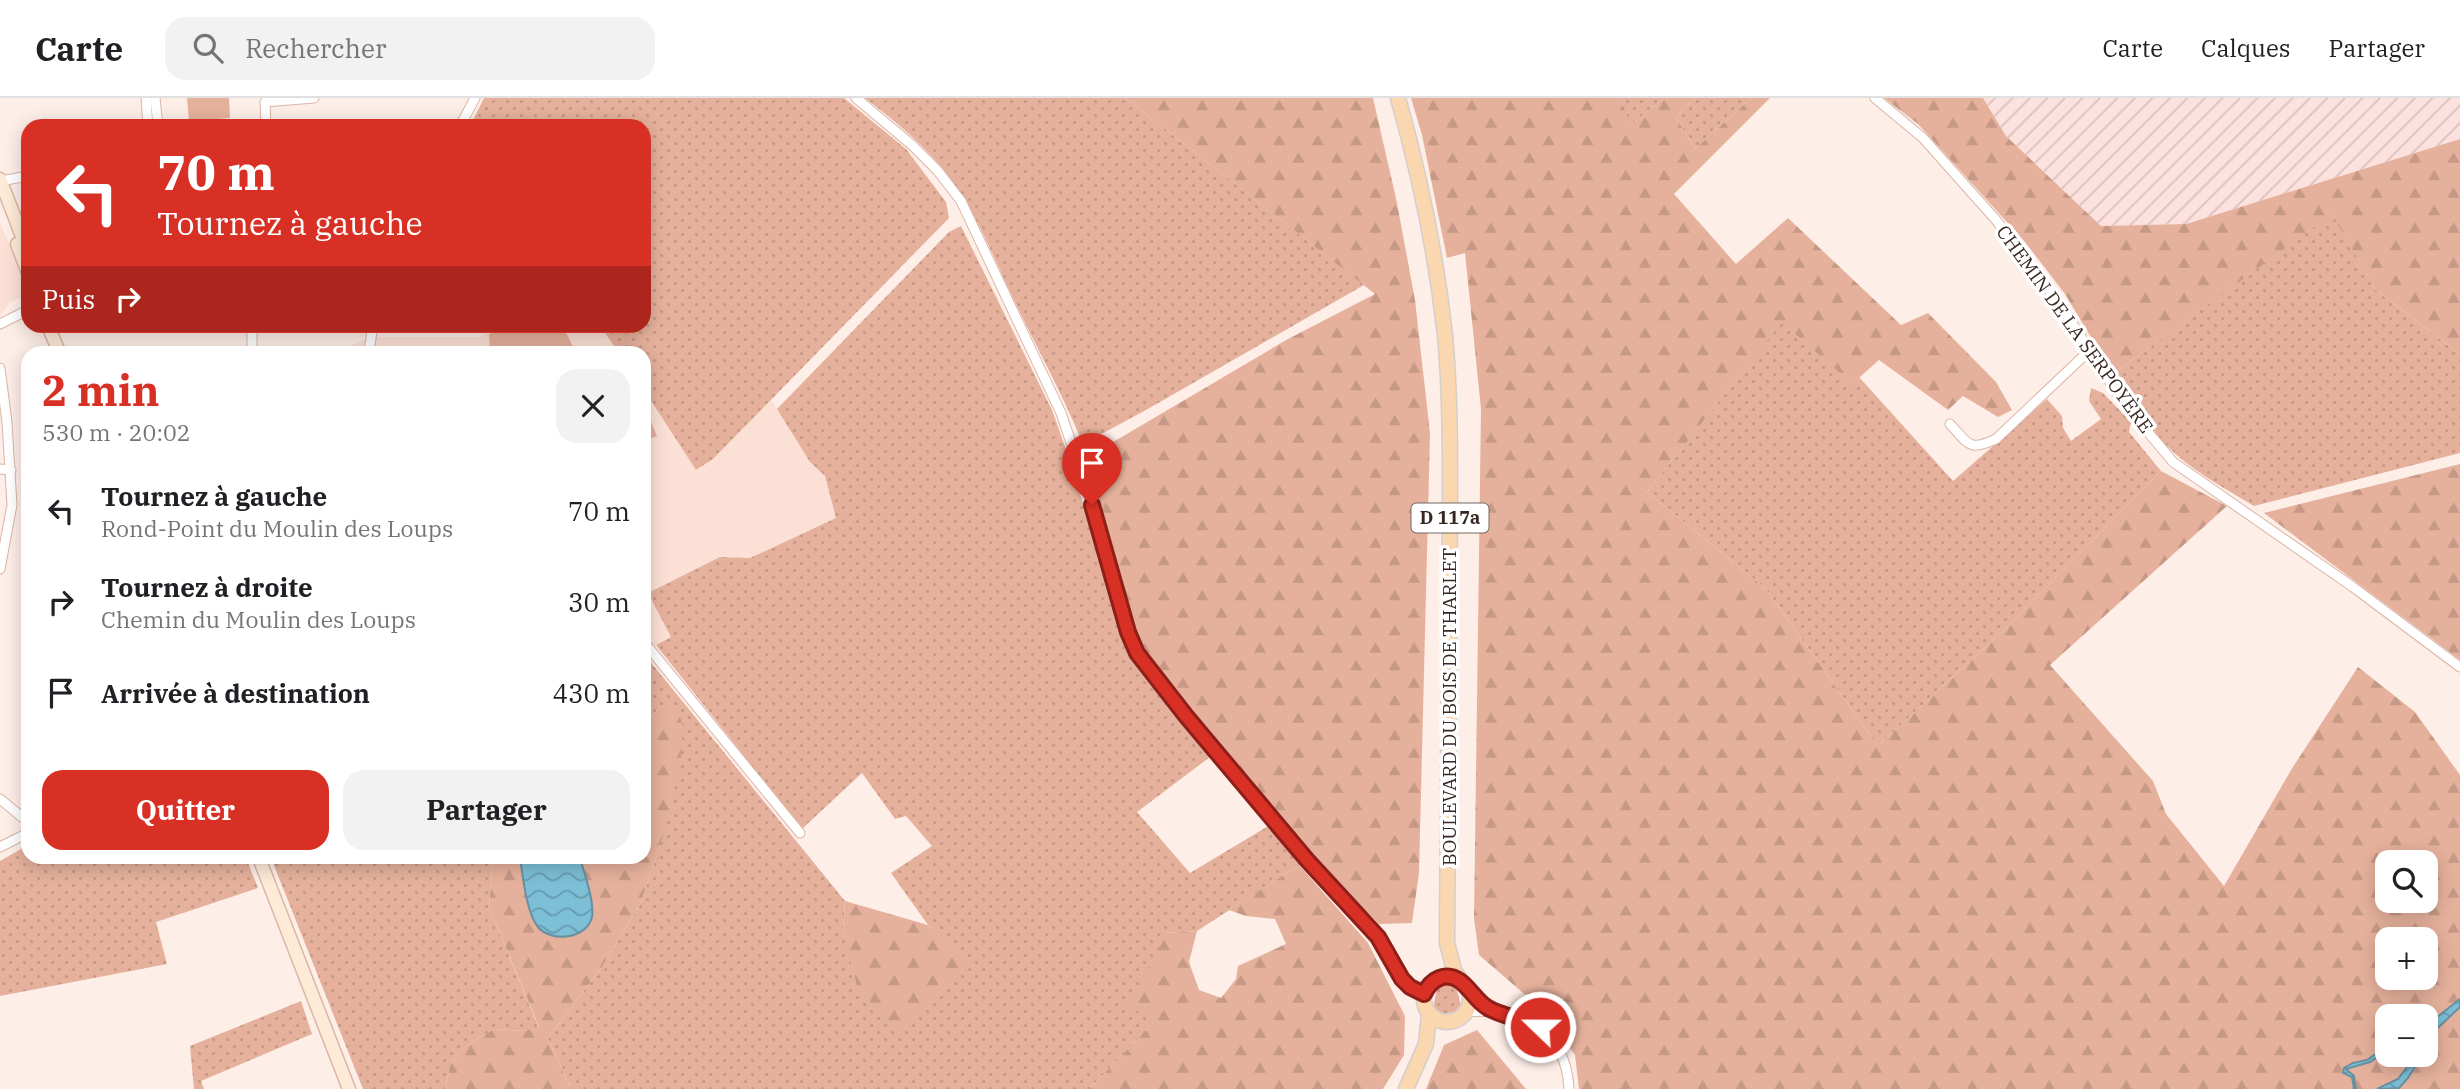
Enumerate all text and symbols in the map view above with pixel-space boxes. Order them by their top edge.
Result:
search box [165,17,655,80]
text: Carte [35,27,123,70]
icon: search [189,29,227,67]
text: Rechercher [245,31,386,65]
text: Carte [2102,32,2163,64]
text: Calques [2201,32,2291,64]
text: Partager [2329,32,2425,64]
text: 70 m [157,140,275,203]
icon: left [42,147,133,238]
text: Tournez à gauche [157,202,423,244]
street label: CHEMIN DE LA SERPOYÈRE [1992,220,2158,438]
icon: right [109,280,147,318]
text: Puis [42,282,95,316]
text: 2 min [42,363,160,418]
button: close [556,369,630,443]
text: 530 m · 20:02 [42,417,191,447]
pin [1062,433,1122,505]
icon: arrive [1073,444,1111,482]
text: Tournez à gauche [101,479,327,513]
icon: left [42,492,80,530]
text: 70 m [568,494,630,528]
road number: D 117a [1412,504,1488,532]
text: Rond-Point du Moulin des Loups [101,513,453,543]
street label: BOULEVARD DU BOIS DE THARLET [1437,548,1461,866]
text: Tournez à droite [101,570,313,604]
icon: right [42,583,80,621]
text: 30 m [568,585,630,619]
text: Chemin du Moulin des Loups [101,604,416,634]
icon: arrive [42,674,80,712]
text: Arrivée à destination [101,676,370,710]
text: 430 m [552,676,630,710]
button: Quitter [42,770,329,850]
button: Partager [343,770,630,850]
map controls [2375,850,2438,1067]
button: search [2375,850,2438,913]
button: + [2375,927,2438,990]
position arrow [1503,990,1577,1064]
button: − [2375,1004,2438,1067]

